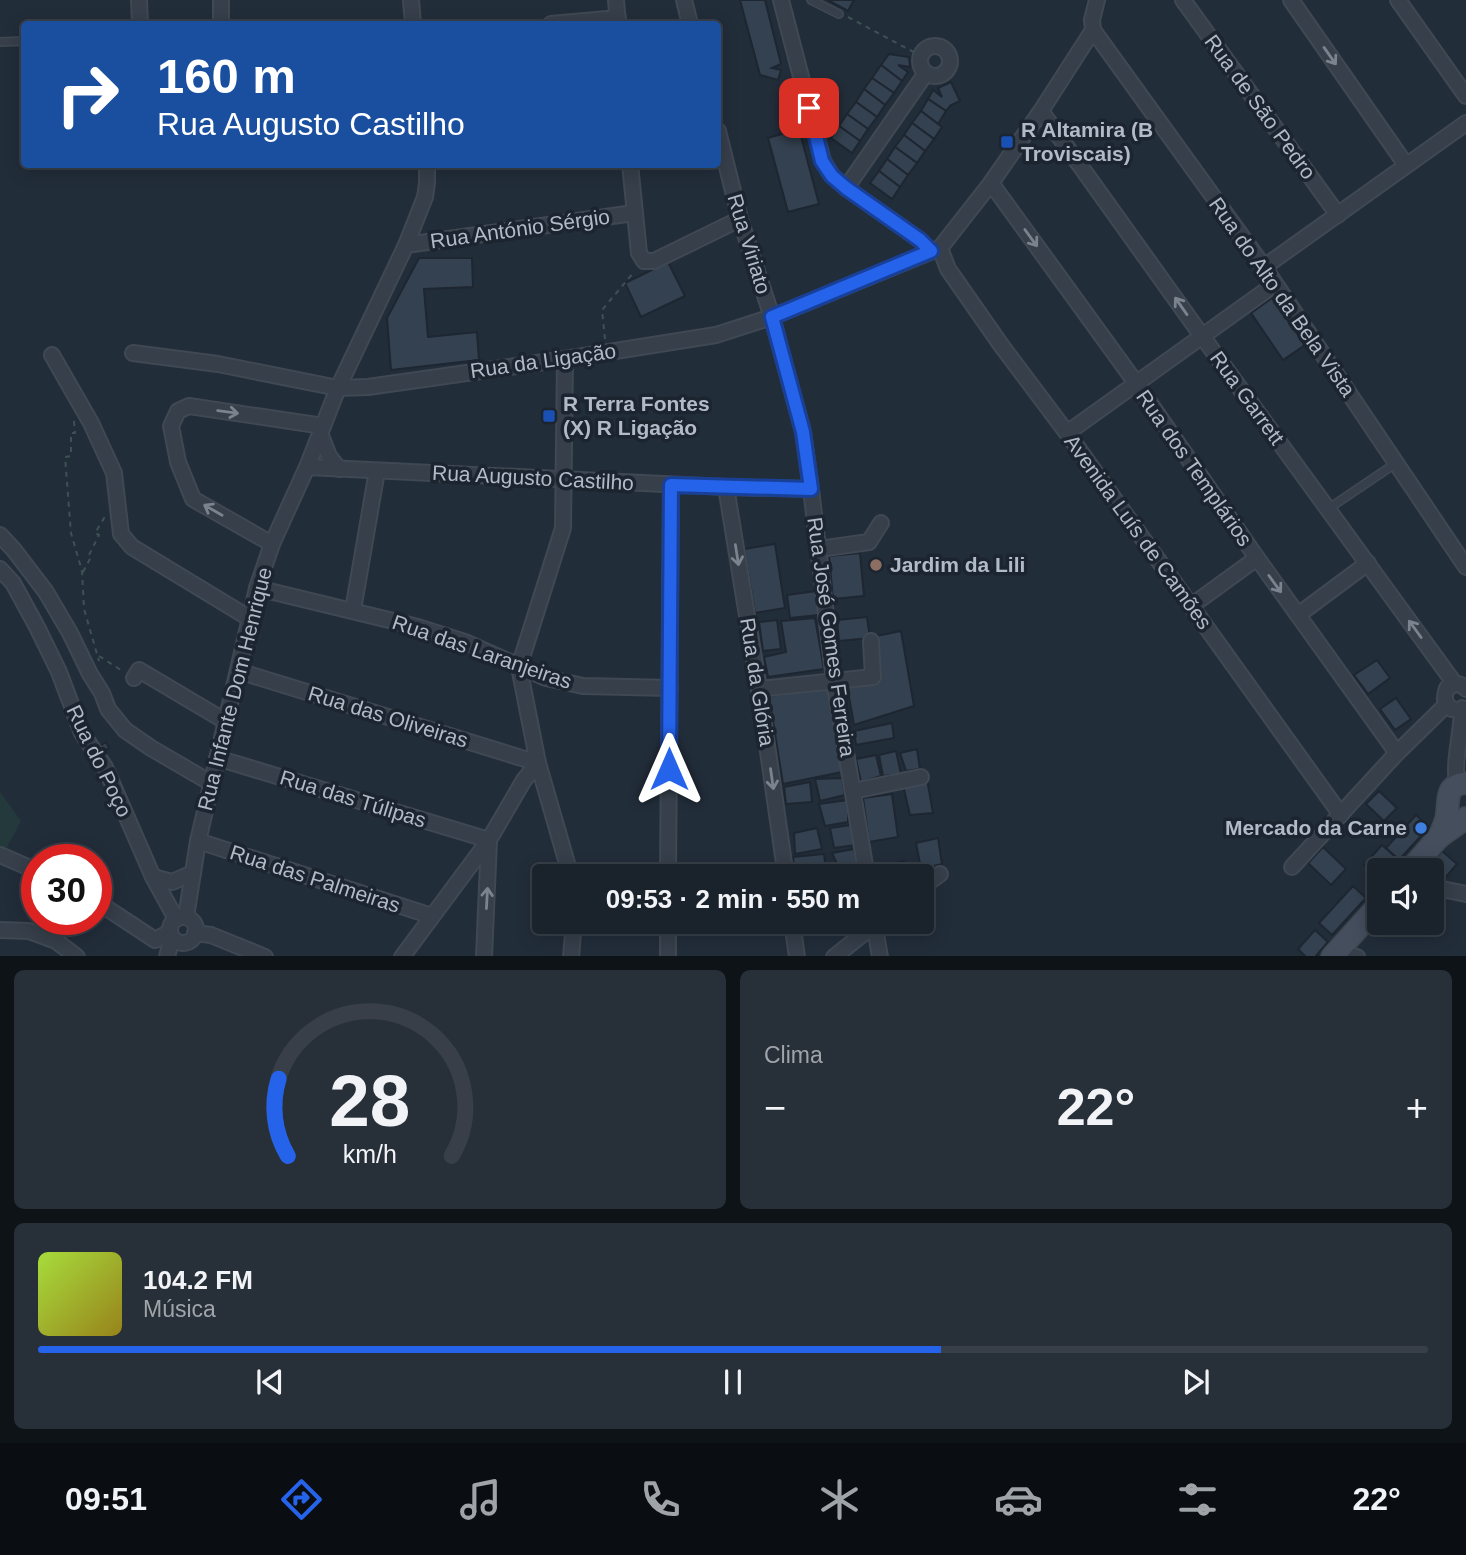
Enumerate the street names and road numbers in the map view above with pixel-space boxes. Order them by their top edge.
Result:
street label: Rua de São Pedro [1200,30,1320,183]
street label: Rua Viriato [723,191,776,297]
street label: Rua do Alto da Bela Vista [1205,193,1360,401]
street label: Rua António Sérgio [429,205,611,252]
street label: Rua da Ligação [468,339,617,382]
street label: Rua Garrett [1206,347,1289,449]
street label: Rua dos Templários [1132,385,1257,550]
street label: Avenida Luís de Camões [1060,430,1217,633]
street label: Rua Augusto Castilho [432,461,634,494]
street label: Rua José Gomes Ferreira [803,516,860,758]
street label: Rua Infante Dom Henrique [193,565,276,813]
street label: Rua das Laranjeiras [390,610,575,693]
street label: Rua da Glória [736,616,779,748]
street label: Rua das Oliveiras [306,681,471,752]
street label: Rua do Poço [62,701,136,820]
street label: Rua das Túlipas [277,765,429,832]
street label: Rua das Palmeiras [227,840,403,917]

